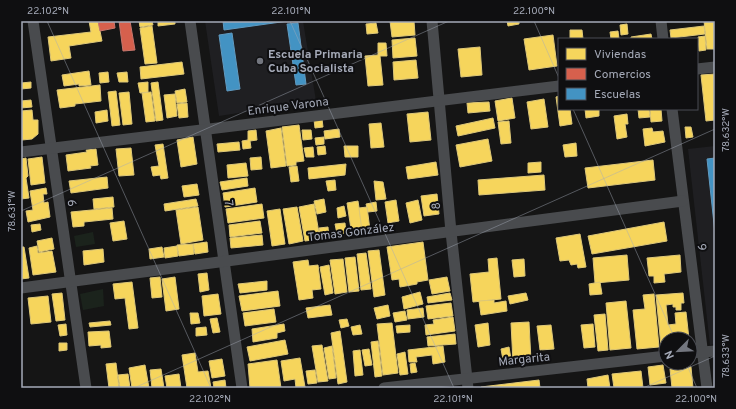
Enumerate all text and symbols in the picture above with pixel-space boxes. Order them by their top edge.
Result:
text: 22.102°N [27,5,69,18]
text: 22.101°N [271,5,311,18]
text: 22.100°N [513,5,555,18]
legend [558,38,698,110]
place label: Escuela Primaria Cuba Socialista [268,47,363,77]
text: Viviendas [594,47,646,63]
marker: Escuela Primaria Cuba Socialista [255,56,265,66]
text: Comercios [594,67,651,83]
text: Escuelas [594,87,641,103]
street label: Enrique Varona [247,94,330,120]
text: 78.632°W [720,108,733,152]
text: 78.631°W [6,190,19,232]
street label: 6 [63,198,79,208]
street label: 7 [220,199,236,207]
street label: 8 [429,202,445,210]
street label: Tomas González [307,220,395,246]
street label: 9 [693,243,709,252]
north arrow [658,331,698,371]
text: 78.633°W [720,334,733,378]
text: N [662,348,678,361]
street label: Margarita [497,349,551,371]
text: 22.102°N [189,393,231,406]
text: 22.101°N [433,393,473,406]
text: 22.100°N [675,393,717,406]

